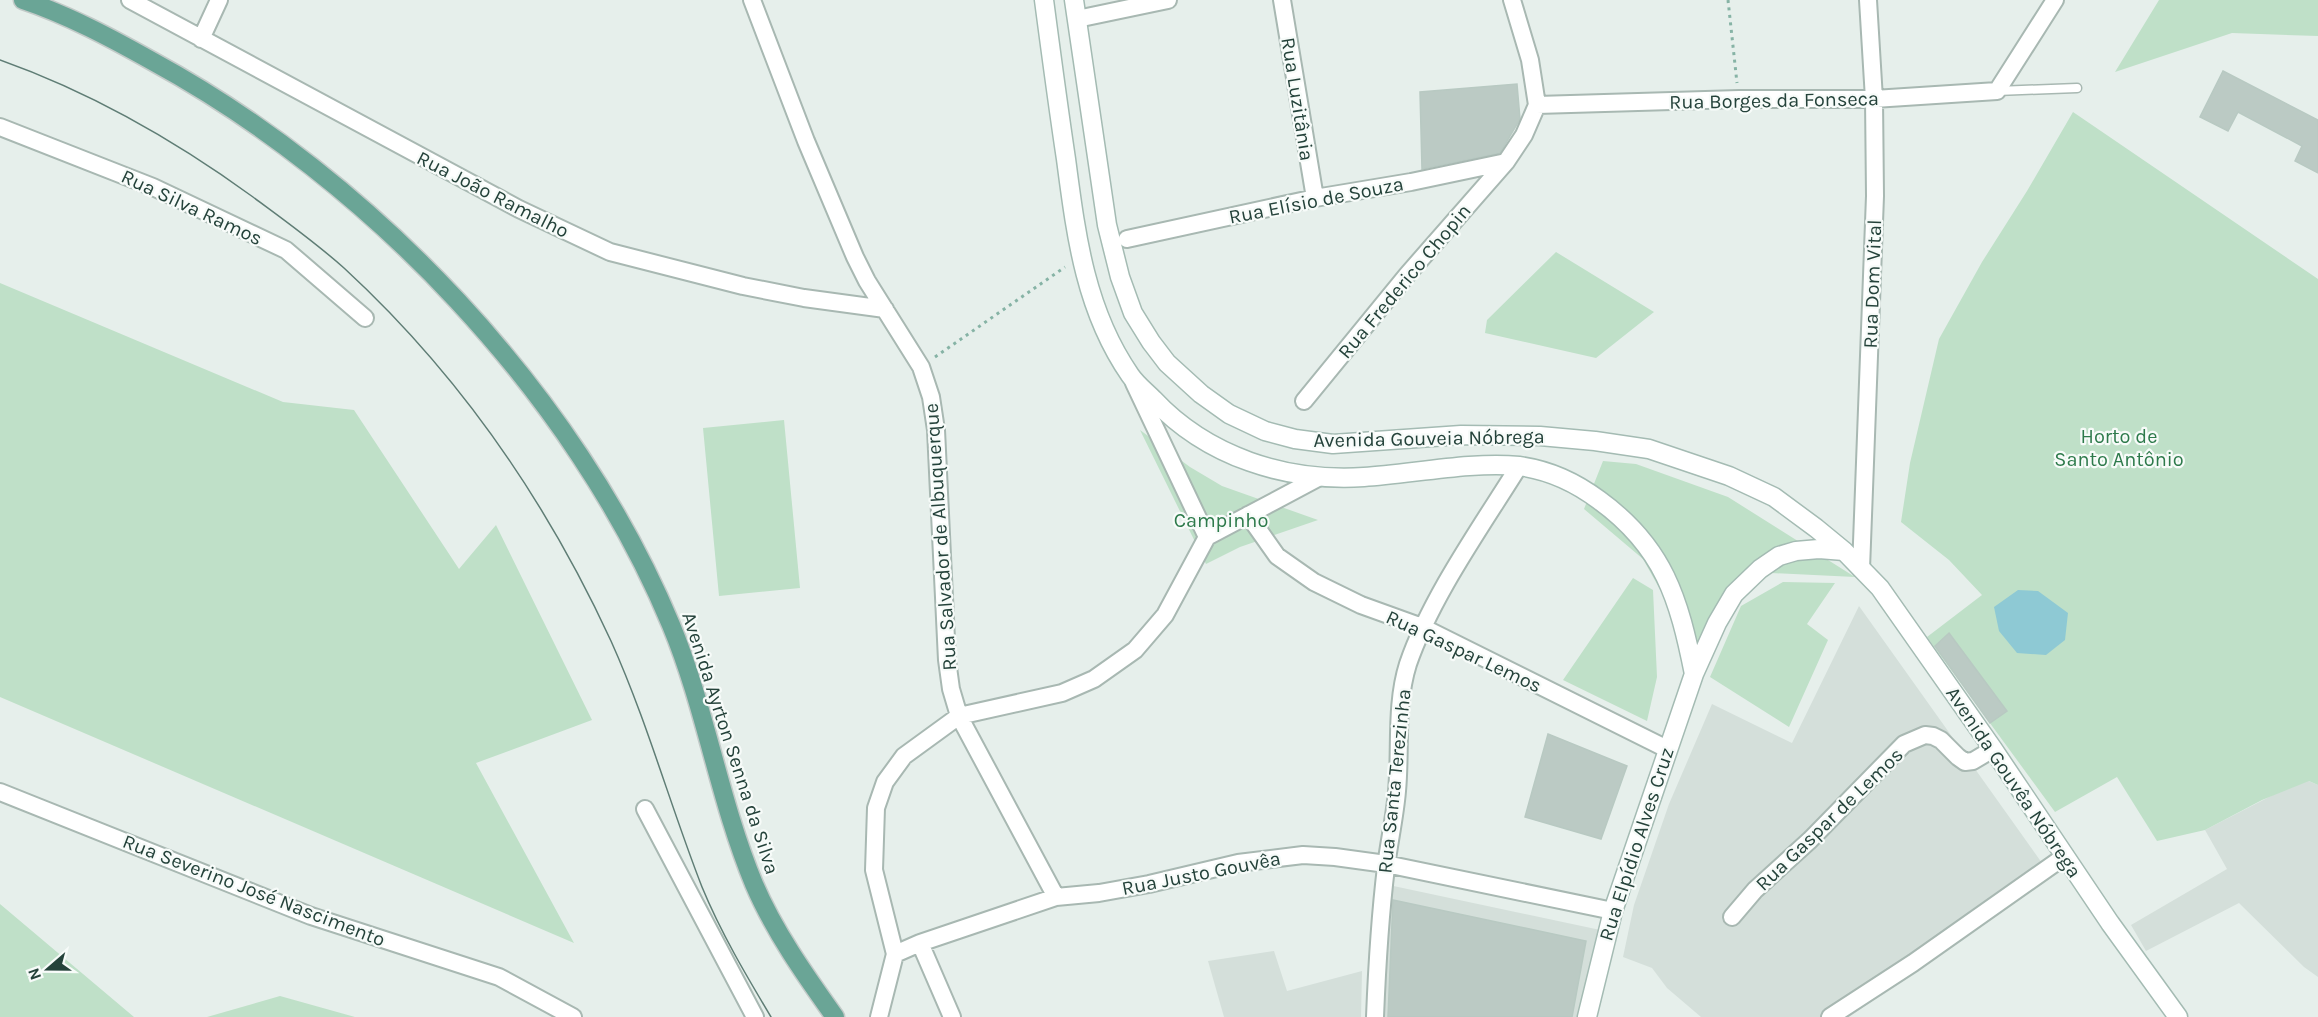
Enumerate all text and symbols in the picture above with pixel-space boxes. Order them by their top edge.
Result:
street label: Rua Luzitânia [1276,36,1319,162]
street label: Rua Borges da Fonseca [1669,87,1879,114]
street label: Rua João Ramalho [413,146,573,243]
street label: Rua Silva Ramos [118,165,266,250]
street label: Rua Elísio de Souza [1227,172,1405,229]
street label: Rua Frederico Chopin [1333,199,1476,363]
street label: Rua Dom Vital [1859,219,1886,349]
street label: Rua Salvador de Albuquerque [920,403,961,671]
street label: Avenida Gouveia Nóbrega [1313,425,1545,452]
park label: Horto de Santo Antônio [2054,425,2184,471]
park label: Campinho [1174,509,1268,532]
street label: Rua Gaspar Lemos [1382,605,1545,698]
street label: Avenida Ayrton Senna da Silva [677,609,784,877]
street label: Avenida Gouvêa Nóbrega [1941,682,2086,882]
street label: Rua Santa Terezinha [1373,688,1416,874]
street label: Rua Gaspar de Lemos [1751,743,1908,896]
street label: Rua Elpídio Alves Cruz [1594,745,1679,944]
street label: Rua Severino José Nascimento [119,830,388,951]
street label: Rua Justo Gouvêa [1120,847,1282,900]
north arrow [18,939,78,999]
text: N [23,965,45,983]

